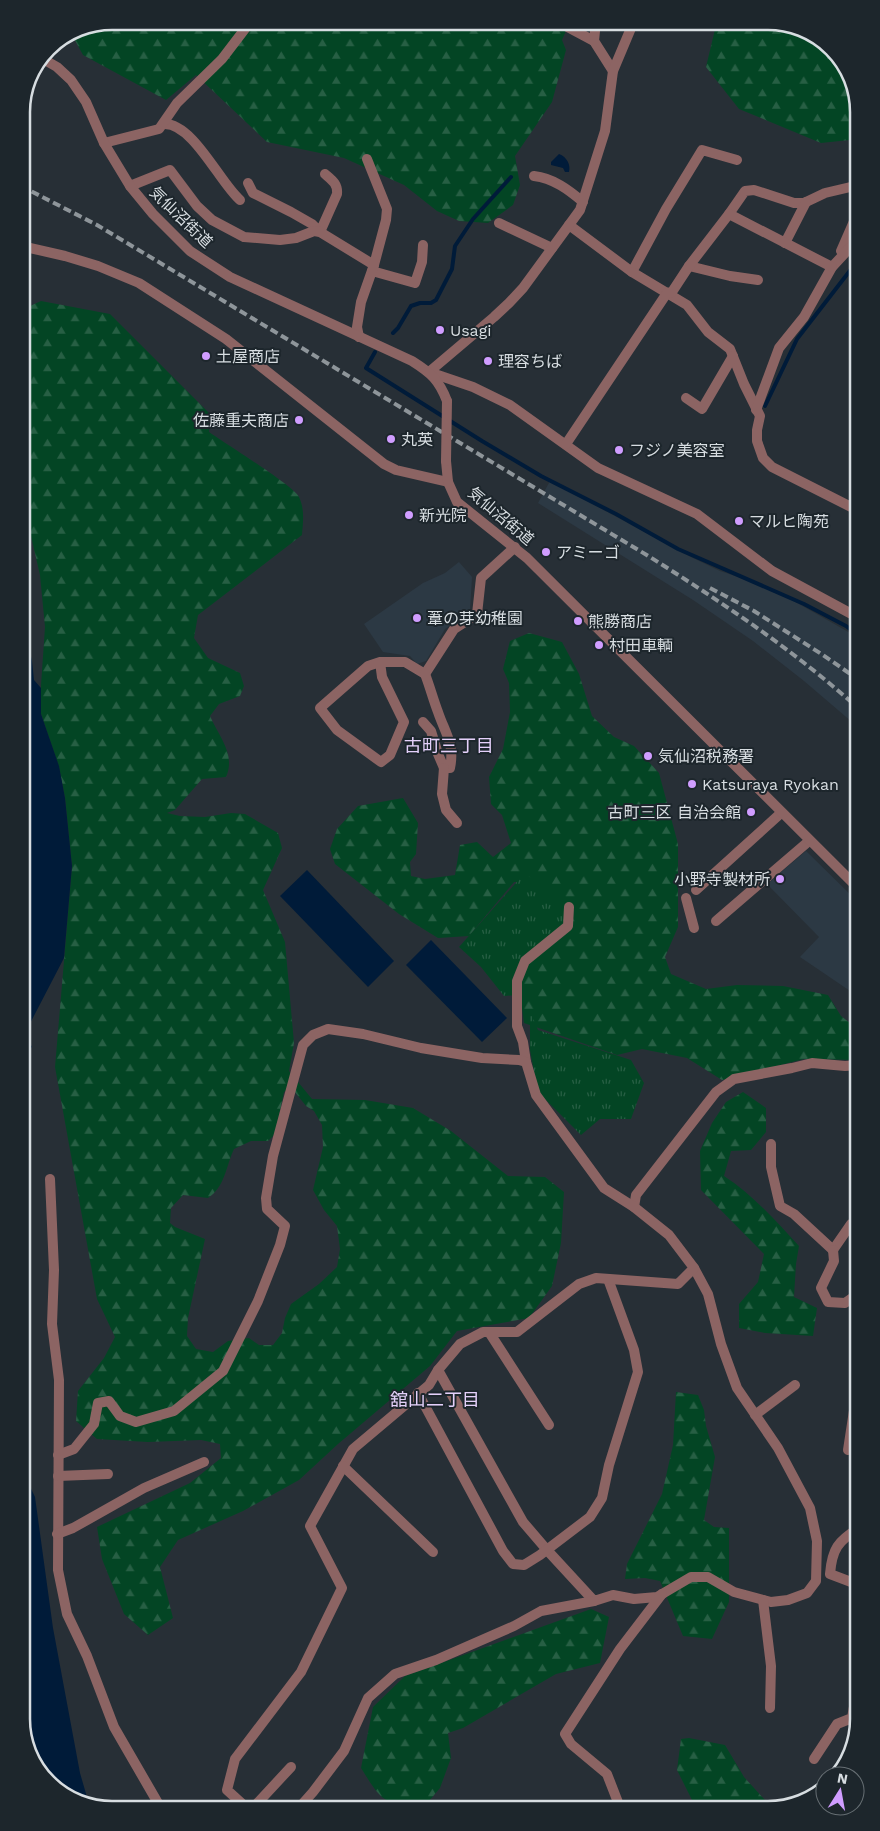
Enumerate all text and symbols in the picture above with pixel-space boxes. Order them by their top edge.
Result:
street label: 気仙沼街道 [146,182,216,252]
place label: Usagi [450,321,491,340]
marker: Usagi [434,324,446,336]
place label: 土屋商店 [216,347,280,366]
marker: 土屋商店 [200,350,212,362]
place label: 理容ちば [498,352,562,371]
marker: 理容ちば [482,355,494,367]
place label: 佐藤重夫商店 [193,411,289,430]
marker: 佐藤重夫商店 [293,414,305,426]
place label: 丸英 [401,430,433,449]
marker: 丸英 [385,433,397,445]
place label: フジノ美容室 [629,441,725,460]
marker: フジノ美容室 [613,444,625,456]
street label: 気仙沼街道 [464,483,538,549]
place label: 新光院 [419,506,467,525]
marker: 新光院 [403,509,415,521]
place label: マルヒ陶苑 [749,512,829,531]
marker: マルヒ陶苑 [733,515,745,527]
place label: アミーゴ [556,543,620,562]
marker: アミーゴ [540,546,552,558]
place label: 葦の芽幼稚園 [427,609,523,628]
marker: 葦の芽幼稚園 [411,612,423,624]
place label: 熊勝商店 [588,612,652,631]
marker: 熊勝商店 [572,615,584,627]
place label: 村田車輌 [609,636,673,655]
marker: 村田車輌 [593,639,605,651]
district label: 古町三丁目 [404,735,494,756]
place label: 気仙沼税務署 [658,747,754,766]
marker: 気仙沼税務署 [642,750,654,762]
place label: Katsuraya Ryokan [702,775,839,794]
marker: Katsuraya Ryokan [686,778,698,790]
place label: 古町三区 自治会館 [608,803,741,822]
marker: 古町三区 自治会館 [745,806,757,818]
place label: 小野寺製材所 [674,870,770,889]
marker: 小野寺製材所 [774,873,786,885]
district label: 舘山二丁目 [390,1389,480,1410]
north arrow [815,1766,865,1816]
text: N [836,1769,849,1787]

